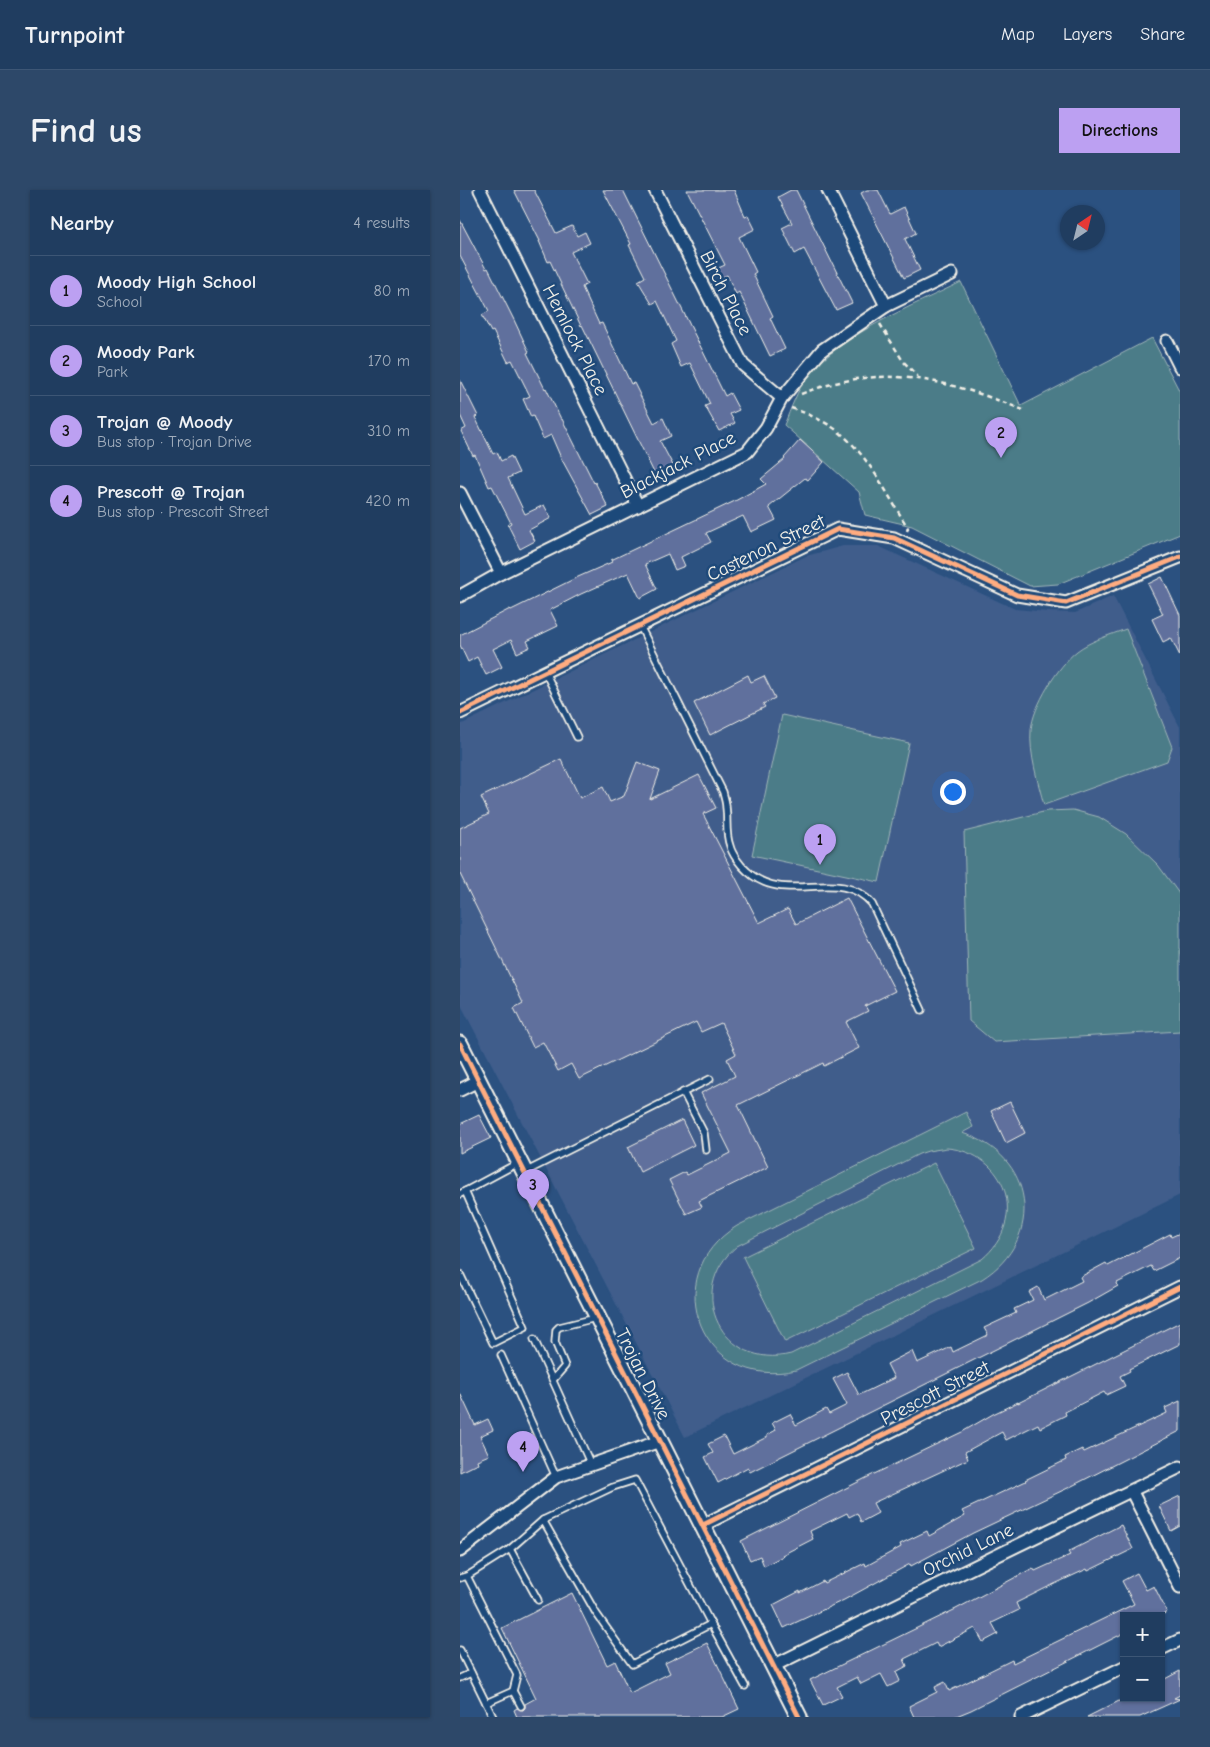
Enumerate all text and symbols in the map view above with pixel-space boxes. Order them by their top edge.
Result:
text: Turnpoint [25,21,124,49]
text: Map [1001,24,1035,45]
text: Layers [1063,24,1112,45]
text: Share [1140,24,1185,45]
button: Directions [1059,108,1180,153]
text: Find us [30,110,142,151]
north arrow [1060,205,1105,250]
text: Nearby [50,211,114,235]
text: 4 results [353,214,410,232]
street label: Birch Place [695,247,757,339]
text: Moody High School [97,271,256,293]
street label: Hemlock Place [538,281,612,399]
text: 1 [63,282,69,300]
text: 80 m [373,282,410,300]
text: School [97,293,143,311]
text: Moody Park [97,341,194,363]
text: 2 [62,352,70,370]
text: 170 m [368,352,410,370]
text: Park [97,363,128,381]
text: Trojan @ Moody [97,411,232,433]
pin: 2 [985,417,1017,458]
text: 3 [62,422,70,440]
text: 310 m [367,422,410,440]
street label: Blackjack Place [617,427,739,503]
text: Bus stop · Trojan Drive [97,433,252,451]
text: Prescott @ Trojan [97,481,245,503]
text: 4 [62,492,70,510]
text: 420 m [366,492,410,510]
text: Bus stop · Prescott Street [97,503,269,521]
street label: Castenon Street [703,510,829,586]
your location [940,779,966,805]
pin: 1 [804,824,836,865]
pin: 3 [517,1169,549,1210]
street label: Trojan Drive [611,1325,675,1423]
street label: Prescott Street [877,1356,994,1430]
pin: 4 [507,1431,539,1472]
street label: Orchid Lane [919,1519,1017,1581]
map controls [1120,1612,1165,1702]
button: + [1120,1612,1165,1657]
button: − [1120,1657,1165,1702]

